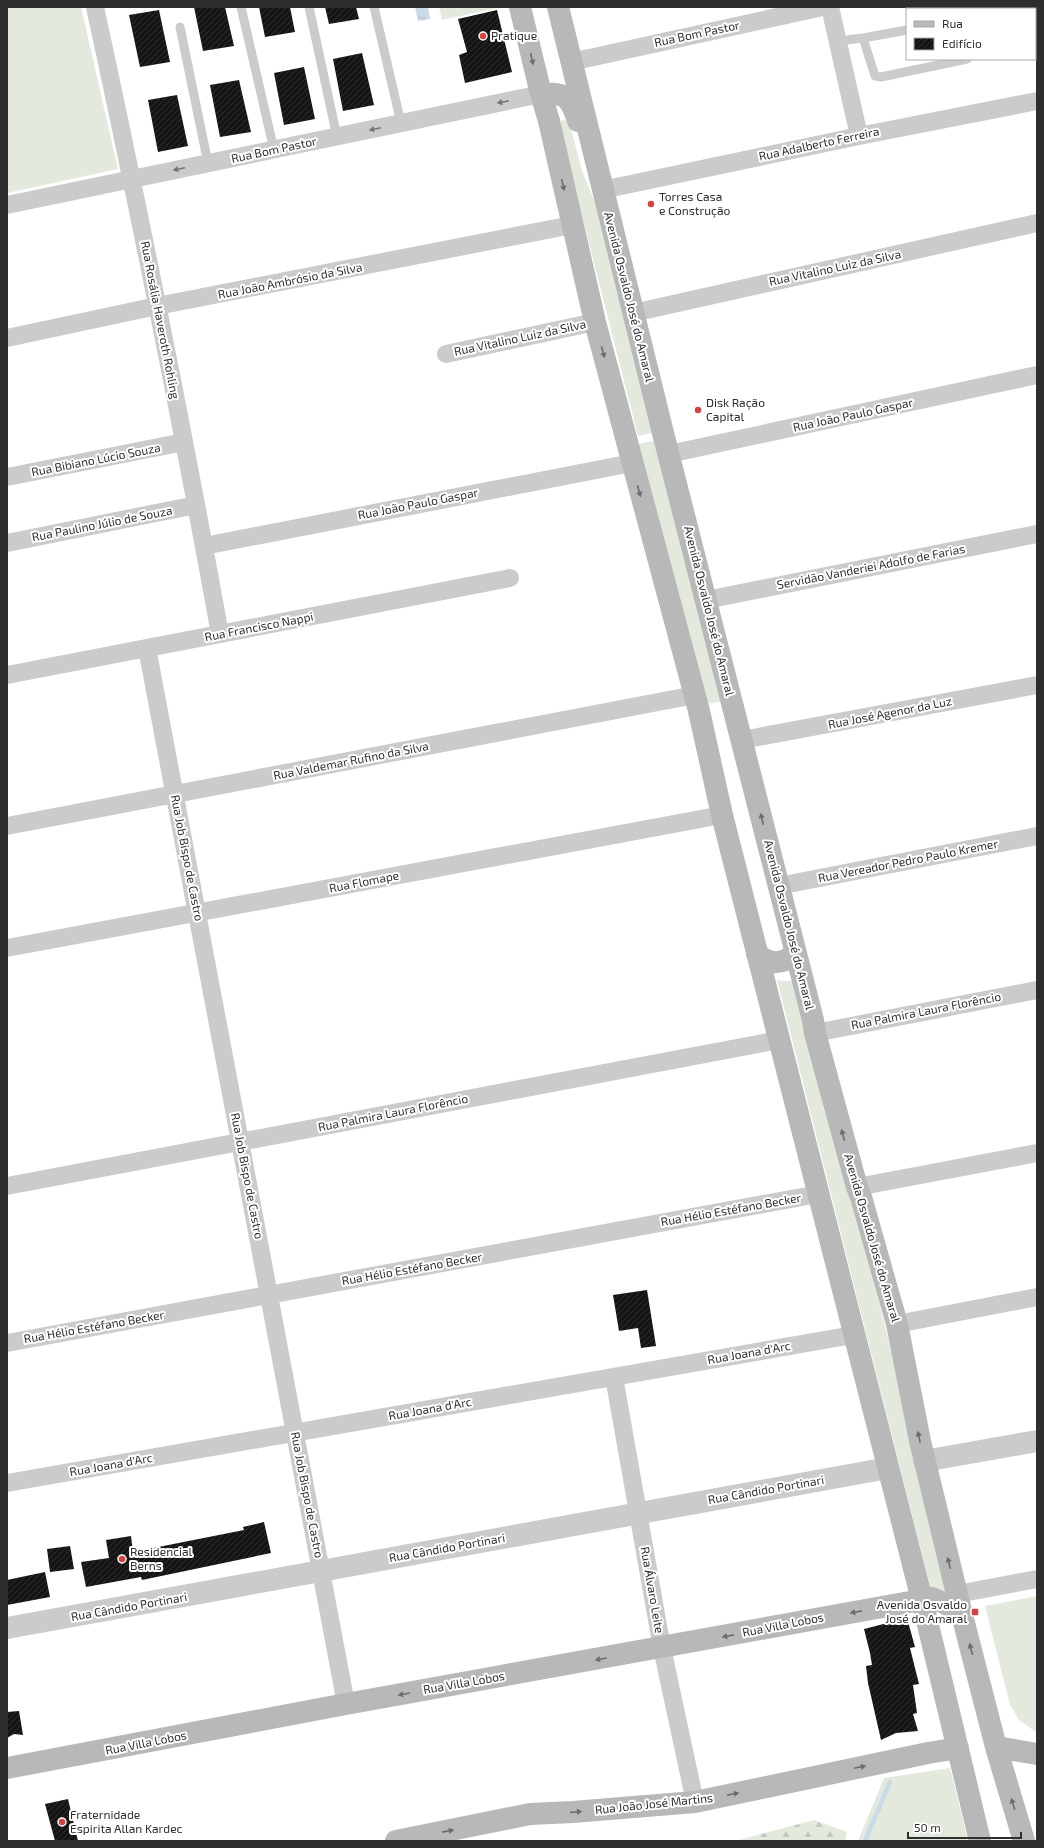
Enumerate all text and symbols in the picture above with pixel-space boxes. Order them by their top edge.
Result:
legend [906,8,1036,60]
text: Rua [942,16,963,30]
street label: Rua Bom Pastor [653,17,741,49]
place label: Pratique [491,28,537,42]
marker: Pratique [478,31,488,41]
text: Edifício [942,36,982,50]
one-way arrow [530,52,536,65]
one-way arrow [496,100,509,106]
street label: Rua Adalberto Ferreira [757,123,880,163]
one-way arrow [369,126,381,132]
street label: Rua Bom Pastor [230,133,318,165]
one-way arrow [173,166,185,172]
one-way arrow [561,179,567,191]
place label: Torres Casa e Construção [659,189,731,218]
marker: Torres Casa e Construção [646,199,656,209]
street label: Avenida Osvaldo José do Amaral [602,210,658,383]
street label: Rua Rosália Haveroth Rohling [139,240,183,400]
street label: Rua Vitalino Luiz da Silva [768,246,902,288]
street label: Rua João Ambrósio da Silva [216,259,363,301]
street label: Rua Vitalino Luiz da Silva [453,316,587,358]
one-way arrow [600,346,606,358]
street label: Rua João Paulo Gaspar [791,394,914,434]
place label: Disk Ração Capital [706,395,765,423]
marker: Disk Ração Capital [693,405,703,415]
street label: Rua Bibiano Lúcio Souza [30,440,162,478]
street label: Rua João Paulo Gaspar [356,484,479,522]
one-way arrow [637,485,643,498]
street label: Rua Paulino Júlio de Souza [30,503,173,544]
street label: Avenida Osvaldo José do Amaral [682,524,738,697]
street label: Servidão Vanderiei Adolfo de Farias [776,541,966,591]
street label: Rua Francisco Nappi [203,609,314,643]
street label: Rua José Agenor da Luz [827,693,953,731]
street label: Rua Valdemar Rufino da Silva [272,738,430,782]
street label: Rua Job Bispo de Castro [169,794,207,922]
one-way arrow [759,813,765,825]
street label: Rua Vereador Pedro Paulo Kremer [817,836,999,884]
street label: Avenida Osvaldo José do Amaral [762,838,818,1011]
street label: Rua Flomape [328,867,400,895]
street label: Rua Palmira Laura Florêncio [850,989,1002,1031]
street label: Rua Palmira Laura Florêncio [317,1091,469,1133]
street label: Rua Job Bispo de Castro [229,1112,267,1240]
one-way arrow [839,1129,845,1141]
street label: Avenida Osvaldo José do Amaral [842,1152,904,1324]
street label: Rua Hélio Estéfano Becker [659,1190,802,1228]
street label: Rua Hélio Estéfano Becker [340,1249,483,1287]
street label: Rua Hélio Estéfano Becker [22,1307,165,1345]
street label: Rua Joana d'Arc [706,1338,791,1366]
street label: Rua Joana d'Arc [387,1394,472,1422]
street label: Rua Job Bispo de Castro [289,1431,327,1559]
one-way arrow [915,1431,921,1443]
street label: Rua Joana d'Arc [68,1450,153,1478]
street label: Rua Cândido Portinari [707,1472,825,1506]
street label: Rua Cândido Portinari [388,1530,506,1564]
place label: Residencial Berns [130,1544,193,1572]
street label: Rua Álvaro Leite [638,1545,667,1634]
marker: Residencial Berns [117,1554,127,1564]
one-way arrow [946,1557,952,1570]
street label: Rua Cândido Portinari [70,1589,188,1623]
place label: Avenida Osvaldo José do Amaral [877,1597,967,1625]
marker: Avenida Osvaldo José do Amaral [970,1607,980,1617]
street label: Rua Villa Lobos [741,1609,825,1639]
one-way arrow [850,1609,862,1615]
one-way arrow [722,1633,735,1639]
one-way arrow [967,1643,973,1655]
one-way arrow [594,1656,607,1662]
street label: Rua Villa Lobos [422,1668,506,1696]
one-way arrow [398,1691,410,1697]
street label: Rua Villa Lobos [104,1727,188,1757]
one-way arrow [854,1763,866,1769]
street label: Rua João José Martins [594,1790,714,1816]
one-way arrow [727,1790,739,1796]
one-way arrow [1010,1797,1016,1809]
place label: Fraternidade Espirita Allan Kardec [70,1807,183,1835]
one-way arrow [570,1808,582,1815]
scale bar [908,1814,1021,1840]
marker: Fraternidade Espirita Allan Kardec [57,1817,67,1827]
text: 50 m [914,1820,941,1834]
one-way arrow [442,1827,454,1833]

